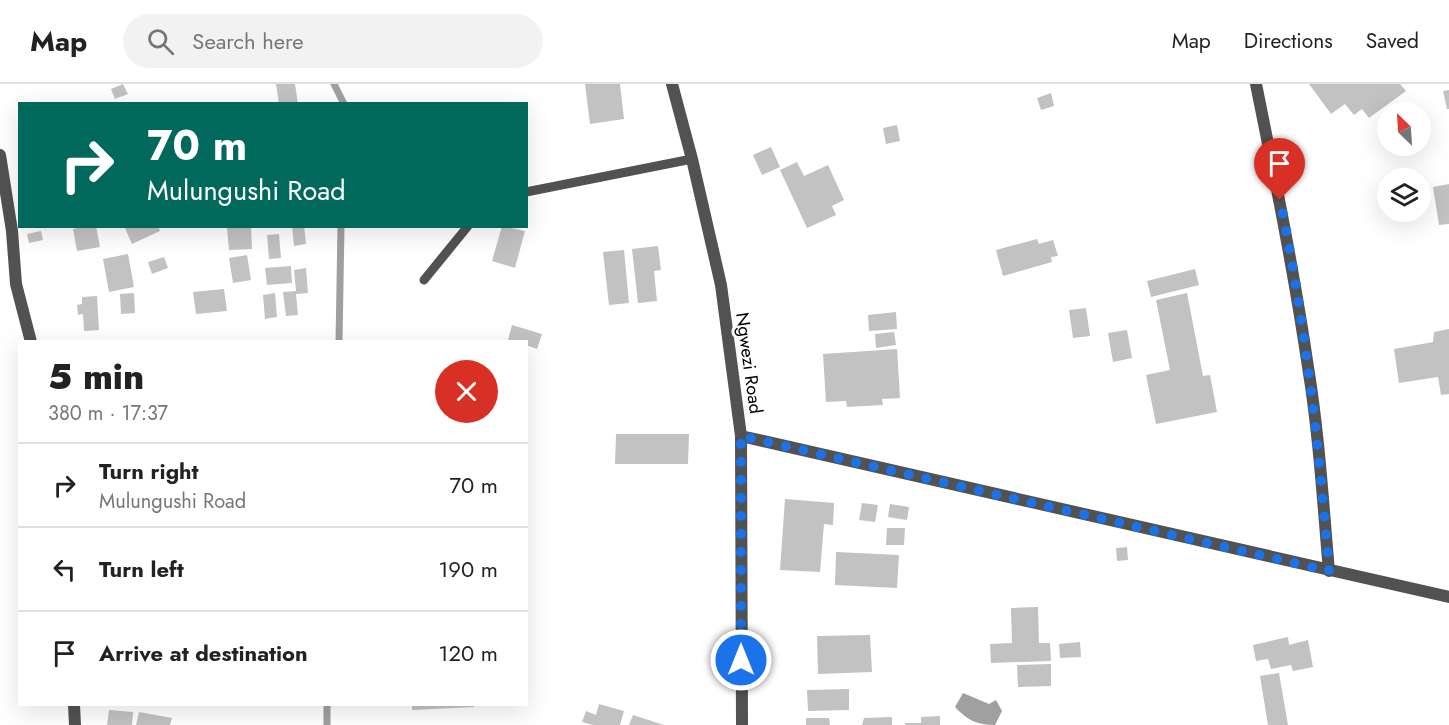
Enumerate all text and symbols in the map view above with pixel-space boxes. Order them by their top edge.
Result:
search box [123,14,543,68]
text: Map [30,21,87,62]
icon: search [144,25,177,58]
text: Search here [192,25,304,57]
text: Map [1172,26,1211,56]
text: Directions [1244,26,1333,56]
text: Saved [1366,26,1419,56]
north arrow [1377,102,1431,156]
map controls [1377,102,1431,222]
text: 70 m [147,115,247,176]
icon: right [48,126,126,204]
pin [1254,138,1305,200]
icon: arrive [1263,147,1296,180]
button: layers [1377,168,1431,222]
text: Mulungushi Road [147,171,346,210]
street label: Ngwezi Road [729,311,769,415]
text: 5 min [48,350,144,402]
button: close [435,360,498,423]
text: 380 m · 17:37 [48,399,168,428]
text: Turn right [99,455,199,487]
icon: right [48,469,81,502]
text: 70 m [449,469,498,501]
text: Mulungushi Road [99,487,246,516]
icon: left [48,553,81,586]
text: Turn left [99,553,184,585]
text: 190 m [438,553,498,585]
position arrow [709,628,773,692]
icon: arrive [48,637,81,670]
text: Arrive at destination [99,637,308,669]
text: 120 m [439,637,498,669]

